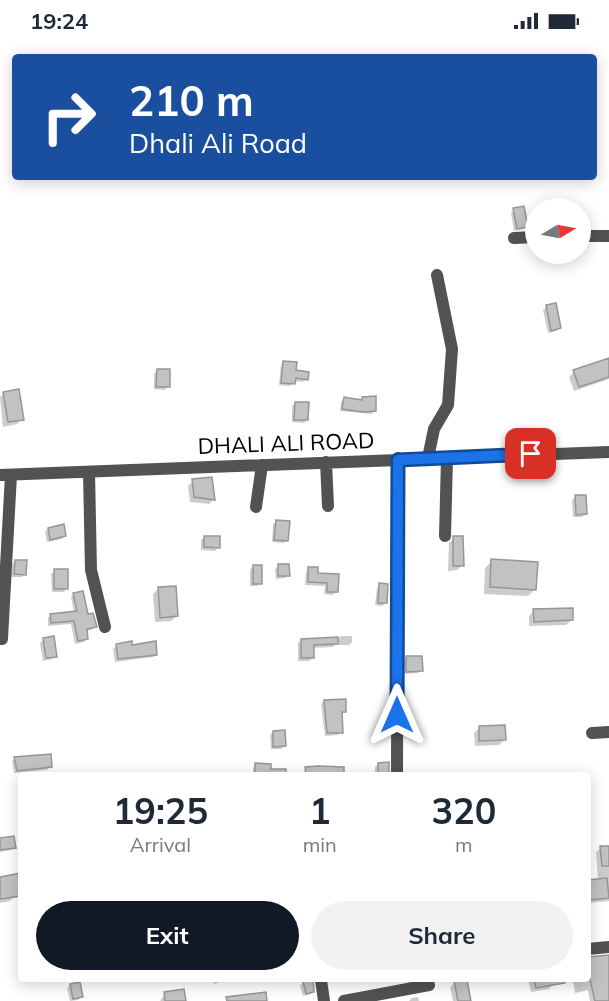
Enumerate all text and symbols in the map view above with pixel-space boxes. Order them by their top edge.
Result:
text: 19:24 [30,7,88,35]
text: 210 m [129,74,254,127]
icon: right [30,78,108,156]
text: Dhali Ali Road [129,126,307,160]
north arrow [525,198,591,264]
map controls [525,198,591,264]
street label: DHALI ALI ROAD [197,426,375,460]
pin [505,428,556,479]
icon: arrive [514,437,547,470]
position arrow [365,683,429,747]
text: 19:25 [113,788,208,833]
text: 1 [309,788,331,833]
text: 320 [431,788,496,833]
text: Arrival [130,832,191,857]
text: min [303,832,337,857]
text: m [455,832,473,857]
button: Exit [36,901,299,970]
button: Share [311,901,573,970]

